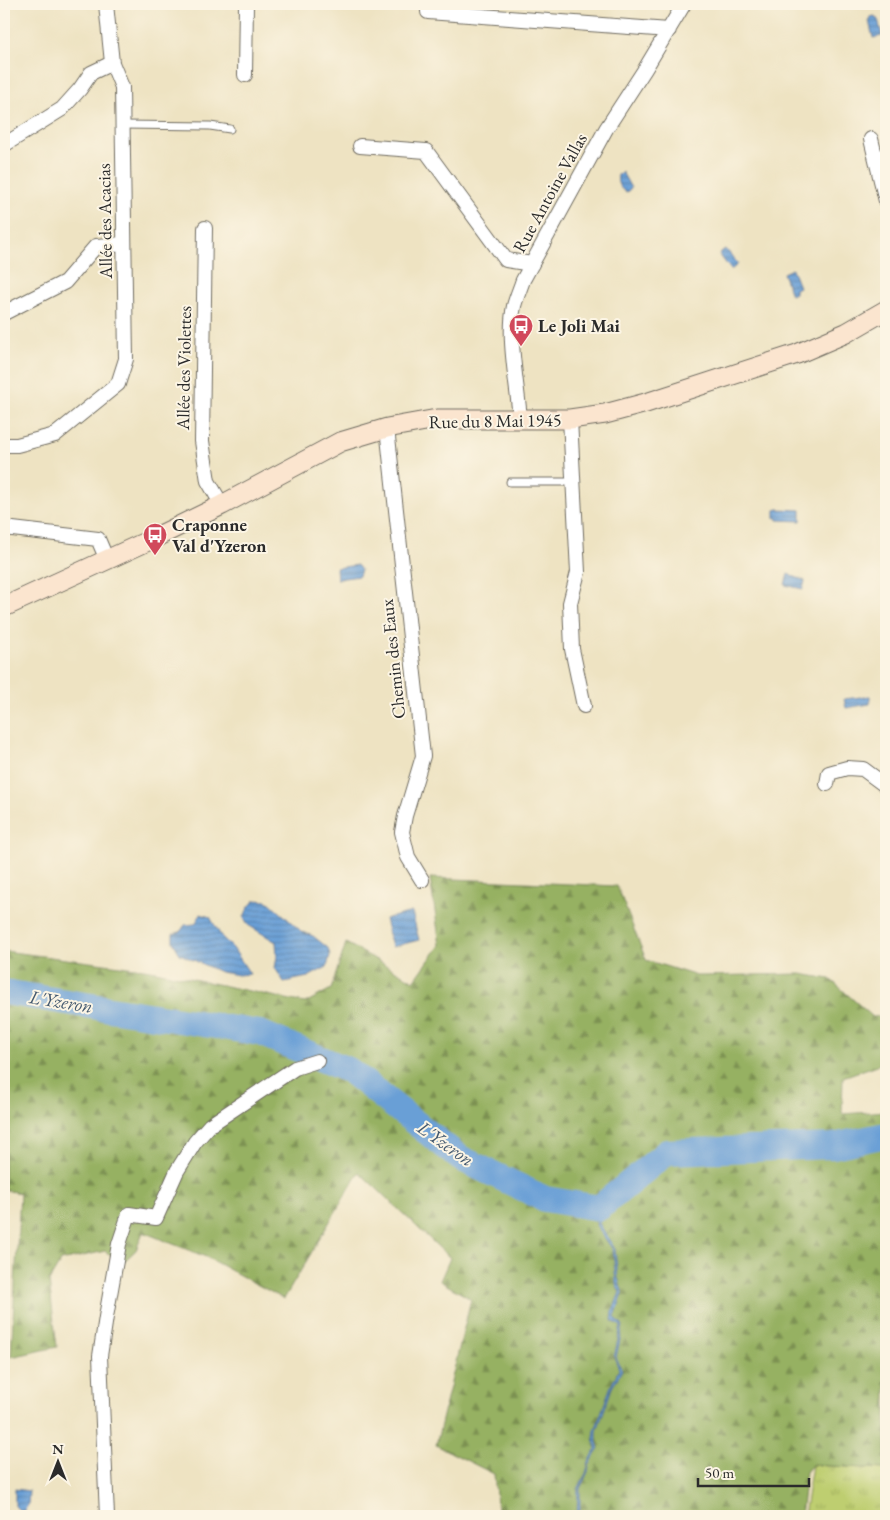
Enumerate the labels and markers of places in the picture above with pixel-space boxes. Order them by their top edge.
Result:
bus stop icon: Le Joli Mai [508,313,534,347]
place label: Le Joli Mai [538,314,621,337]
place label: Craponne Val d'Yzeron [172,513,267,557]
bus stop icon: Craponne Val d'Yzeron [142,522,168,556]

